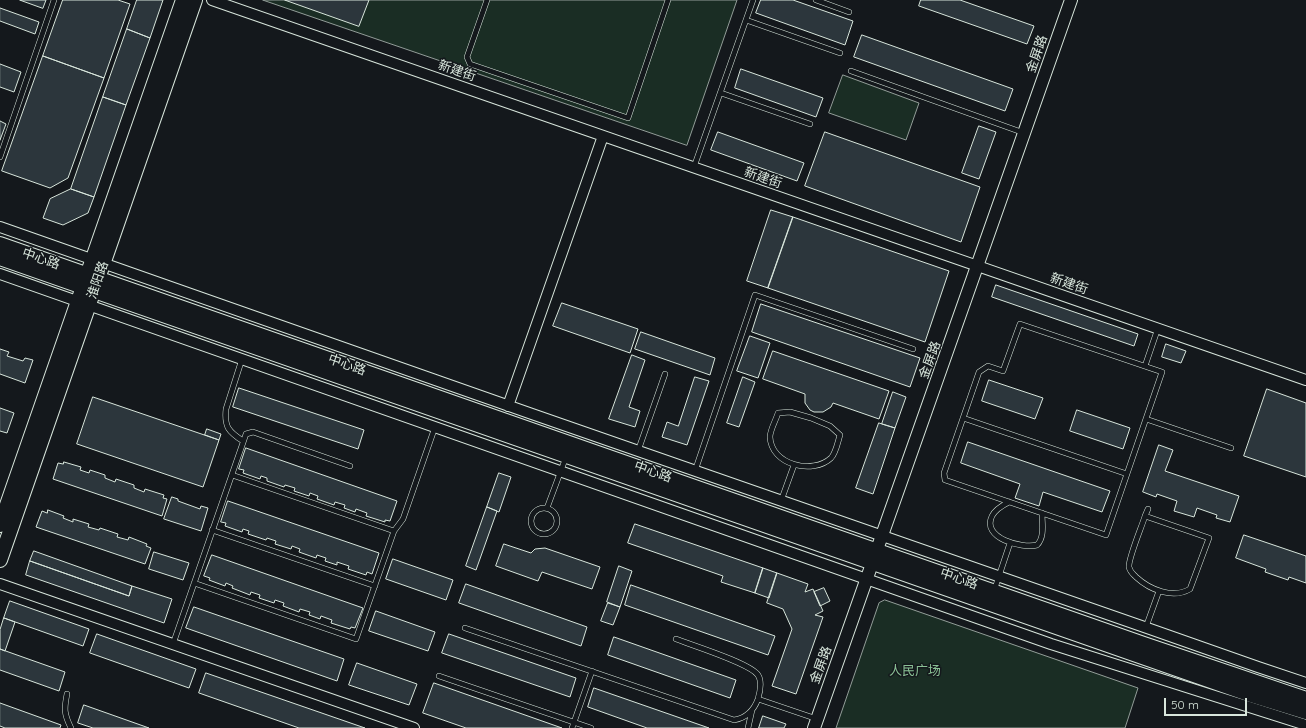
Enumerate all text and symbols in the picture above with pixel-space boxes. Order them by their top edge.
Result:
street label: 金屏路 [1023,33,1051,75]
street label: 新建街 [436,57,478,85]
street label: 新建街 [742,164,784,192]
street label: 中心路 [20,245,62,273]
street label: 淮阳路 [84,259,112,301]
street label: 新建街 [1048,270,1090,298]
street label: 金屏路 [916,339,944,381]
street label: 中心路 [326,351,368,379]
street label: 中心路 [632,458,674,486]
street label: 中心路 [938,565,980,593]
street label: 金屏路 [807,644,835,686]
park label: 人民广场 [889,663,941,679]
scale bar [1166,690,1249,716]
text: 50 m [1171,697,1199,712]

